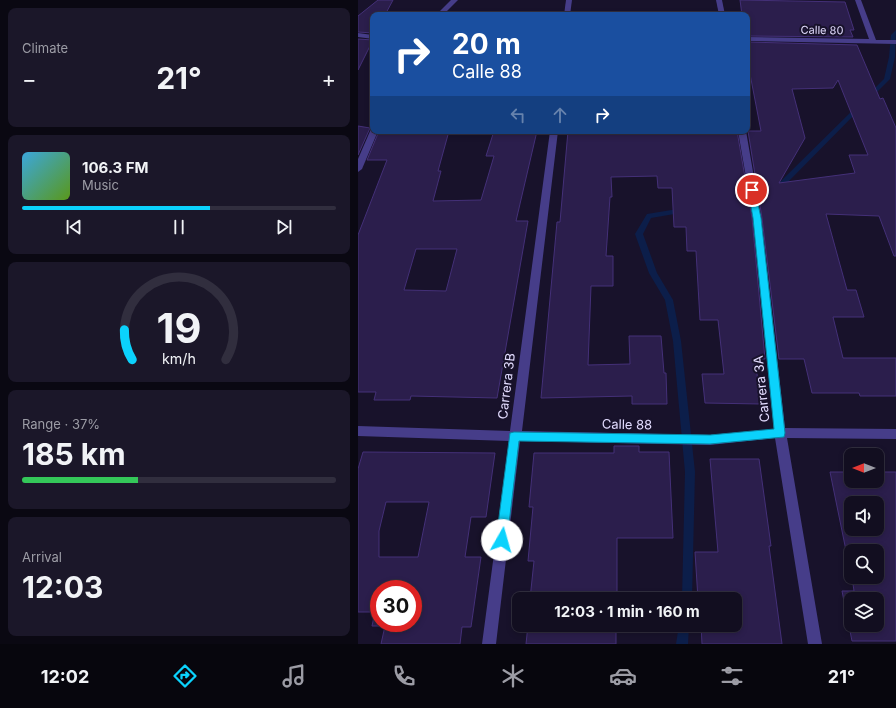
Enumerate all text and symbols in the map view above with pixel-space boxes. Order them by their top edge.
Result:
street label: Calle 80 [800,23,844,37]
text: 20 m [452,27,521,61]
icon: right [386,28,438,80]
text: Climate [22,40,68,56]
text: 21° [156,60,202,96]
text: Calle 88 [452,61,522,82]
text: − [22,66,37,92]
text: + [321,66,336,92]
icon: left [507,104,529,126]
icon: ahead [549,104,571,126]
icon: right [591,104,613,126]
text: 106.3 FM [82,158,149,177]
pin [735,173,769,207]
text: Music [82,177,119,193]
icon: arrive [741,179,763,201]
icon: previous [63,216,85,238]
icon: pause [168,216,190,238]
icon: next [273,216,295,238]
text: 19 [157,303,201,353]
text: km/h [162,350,196,367]
street label: Carrera 3B [494,352,518,420]
street label: Carrera 3A [750,355,772,423]
text: Range · 37% [22,416,100,432]
street label: Calle 88 [602,416,652,432]
text: 185 km [22,436,126,472]
north arrow [844,448,884,488]
map controls [844,448,884,632]
button: sound [844,496,884,536]
position arrow [481,519,523,561]
button: search [844,544,884,584]
text: Arrival [22,549,62,565]
text: 12:03 [22,569,103,605]
speed limit sign: 30 [370,580,422,632]
button: layers [844,592,884,632]
text: 12:03 · 1 min · 160 m [554,602,700,621]
icon: directions [171,662,199,690]
icon: music [280,662,308,690]
icon: phone [390,662,418,690]
icon: climate [499,662,527,690]
icon: car [609,662,637,690]
icon: filters [718,662,746,690]
text: 12:02 [41,666,89,687]
text: 21° [828,666,855,687]

